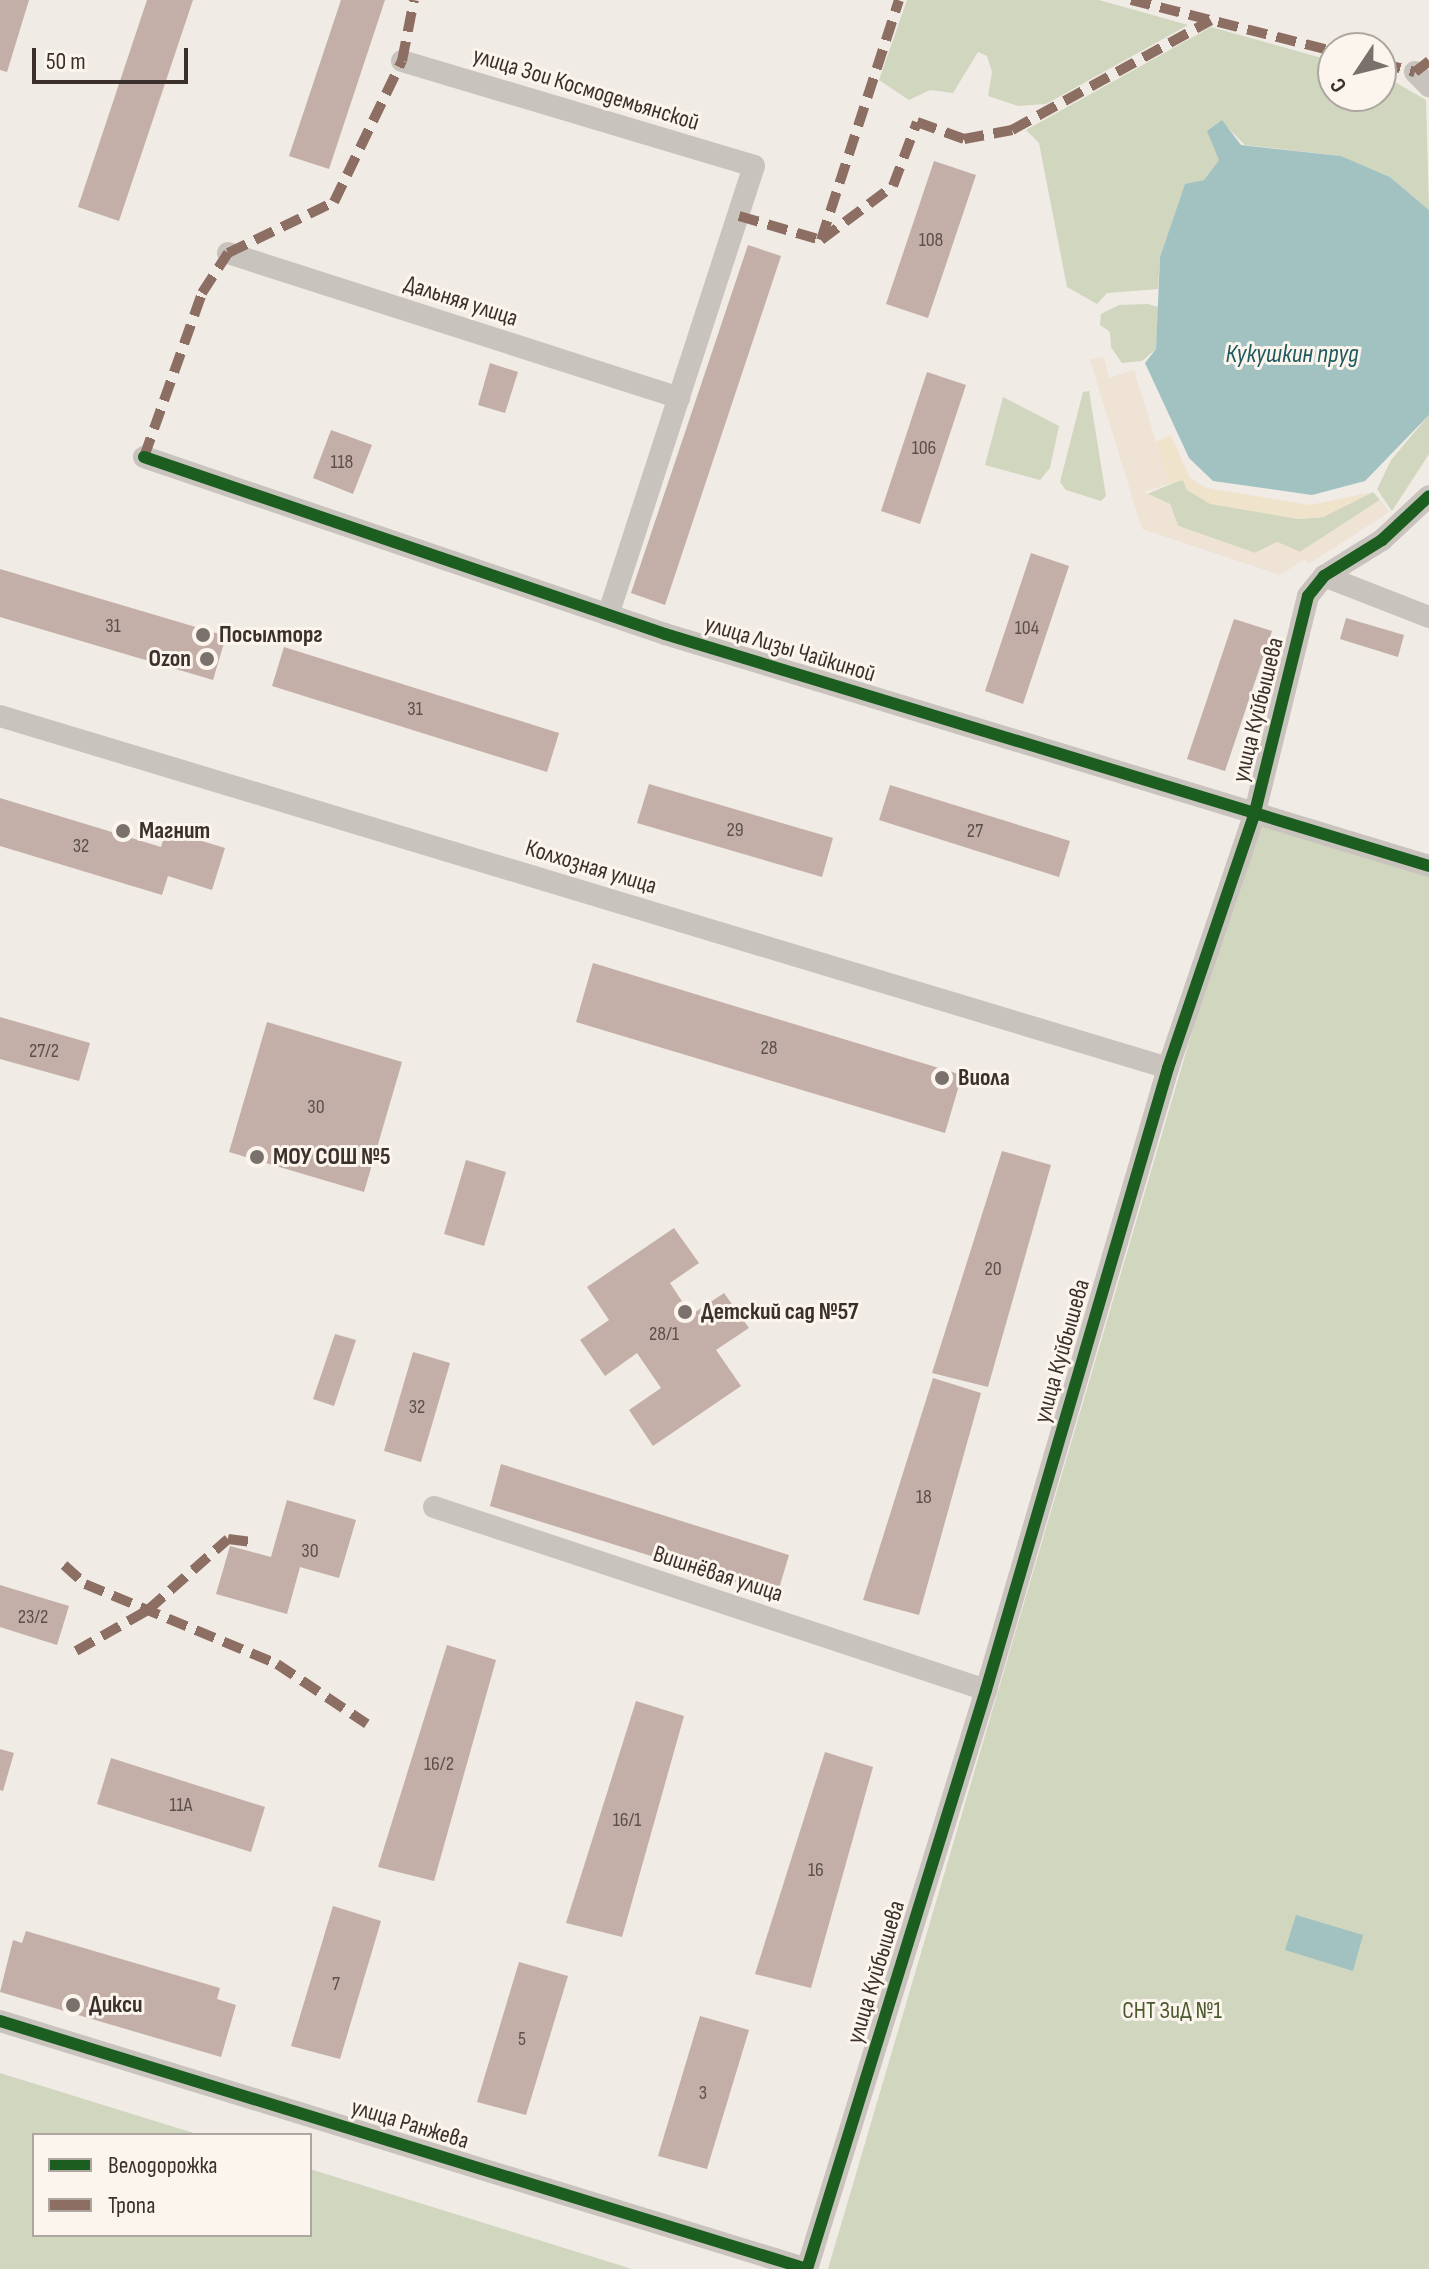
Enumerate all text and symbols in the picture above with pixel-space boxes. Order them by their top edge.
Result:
scale bar [36,32,192,82]
north arrow [1317,32,1397,112]
street label: улица Зои Космодемьянской [469,41,703,137]
text: 50 m [46,47,86,76]
text: С [1324,73,1353,97]
house number: 108 [919,228,943,252]
street label: Дальняя улица [401,269,521,333]
water label: Кукушкин пруд [1226,339,1358,371]
house number: 106 [912,436,936,460]
house number: 118 [331,450,353,474]
street label: улица Лизы Чайкиной [701,609,879,689]
house number: 31 [105,614,121,638]
house number: 104 [1015,616,1039,640]
place label: Посылторг [219,621,323,649]
marker: Посылторг [194,626,212,644]
street label: улица Куйбышева [1226,635,1290,785]
place label: Ozon [149,645,191,673]
marker: Ozon [198,650,216,668]
house number: 31 [407,697,423,721]
place label: Магнит [139,817,210,845]
house number: 29 [726,818,744,842]
house number: 27 [967,819,983,843]
marker: Магнит [114,822,132,840]
street label: Колхозная улица [522,833,660,901]
house number: 32 [73,834,89,858]
house number: 28 [761,1036,777,1060]
house number: 27/2 [29,1039,59,1063]
place label: Виола [958,1064,1010,1092]
marker: Виола [933,1069,951,1087]
house number: 30 [307,1095,325,1119]
place label: МОУ СОШ №5 [273,1143,390,1171]
marker: МОУ СОШ №5 [248,1148,266,1166]
house number: 20 [984,1257,1002,1281]
street label: улица Куйбышева [1028,1276,1096,1426]
place label: Детский сад №57 [701,1298,859,1326]
marker: Детский сад №57 [676,1303,694,1321]
house number: 28/1 [649,1322,679,1346]
house number: 32 [409,1395,425,1419]
house number: 18 [916,1485,932,1509]
house number: 30 [301,1539,319,1563]
street label: Вишнёвая улица [649,1539,787,1609]
house number: 23/2 [18,1605,48,1629]
house number: 16/2 [424,1752,454,1776]
house number: 11А [170,1793,192,1817]
house number: 16/1 [613,1808,641,1832]
house number: 16 [808,1858,824,1882]
street label: улица Куйбышева [841,1897,911,2047]
house number: 7 [332,1972,340,1996]
place label: Дикси [89,1991,143,2019]
marker: Дикси [64,1996,82,2014]
park label: СНТ ЗиД №1 [1122,1997,1222,2025]
house number: 5 [518,2027,526,2051]
house number: 3 [699,2081,707,2105]
street label: улица Ранжева [348,2092,472,2156]
legend [32,2133,312,2237]
text: Велодорожка [108,2151,218,2180]
text: Тропа [108,2191,155,2220]

